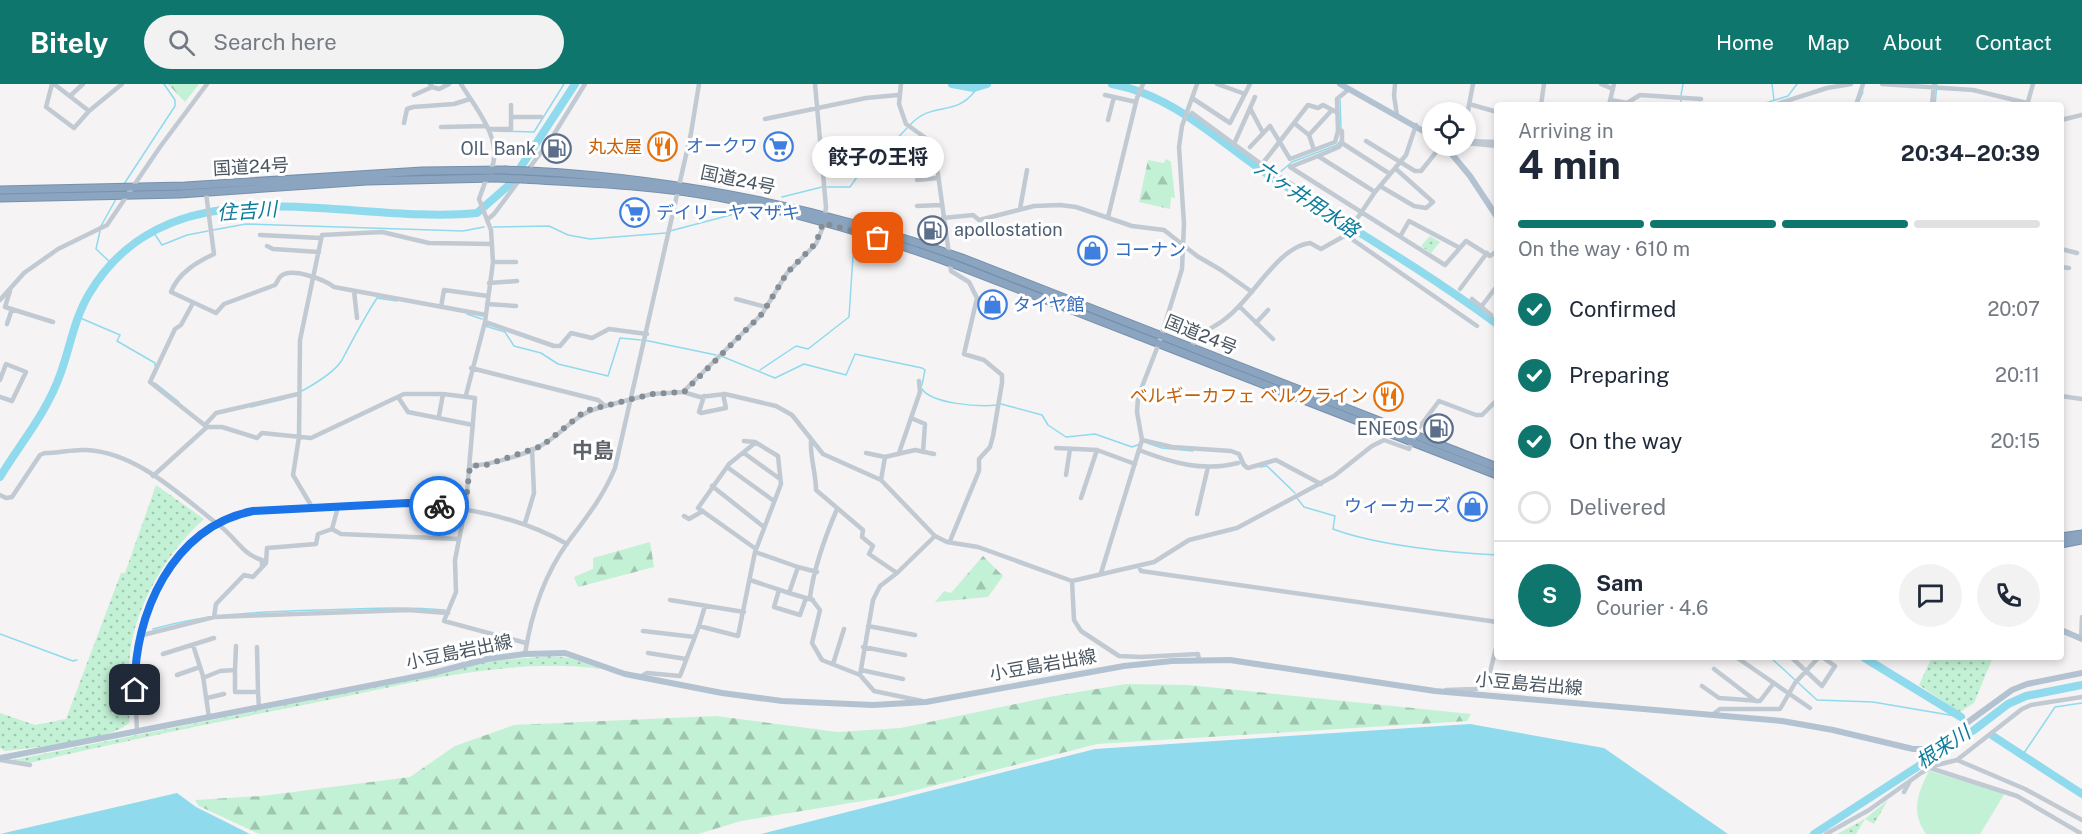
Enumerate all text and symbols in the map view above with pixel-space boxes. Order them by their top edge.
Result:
search box [144,15,564,69]
text: Bitely [30,26,108,59]
icon: search [165,26,198,59]
text: Search here [213,29,337,55]
text: Home [1716,30,1774,55]
text: Map [1807,30,1850,55]
text: About [1883,30,1942,55]
text: Contact [1975,30,2052,55]
map controls [1422,102,1476,156]
button: locate [1422,102,1476,156]
text: Arriving in [1518,119,1613,143]
supermarket icon: オークワ [763,130,795,162]
restaurant icon: 丸太屋 [647,131,679,163]
fuel station icon: OIL Bank [541,133,573,165]
place label: オークワ [686,135,758,156]
place label: 丸太屋 [588,136,642,157]
callout: 餃子の王将 [812,136,944,178]
place label: OIL Bank [460,138,536,159]
text: 20:34–20:39 [1901,140,2040,166]
text: 4 min [1518,142,1621,188]
text: 餃子の王将 [828,145,928,169]
street label: 国道24号 [212,154,289,179]
water label: 六ヶ井用水路 [1251,155,1365,244]
street label: 国道24号 [699,161,777,198]
water label: 住吉川 [216,197,280,225]
supermarket icon: デイリーヤマザキ [619,197,651,229]
place label: デイリーヤマザキ [656,202,800,223]
pin [852,212,903,263]
fuel station icon: apollostation [917,214,949,246]
place label: apollostation [954,219,1063,240]
icon: bag [861,221,894,254]
shop icon: コーナン [1077,234,1109,266]
text: On the way · 610 m [1518,237,1690,261]
place label: コーナン [1114,239,1186,260]
shop icon: タイヤ館 [976,289,1008,321]
icon: check [1518,293,1551,326]
place label: タイヤ館 [1013,294,1084,315]
text: Confirmed [1569,296,1676,322]
text: 20:07 [1987,297,2040,321]
street label: 国道24号 [1162,311,1240,359]
icon: check [1518,359,1551,392]
text: Preparing [1569,362,1670,388]
text: 20:11 [1995,363,2040,387]
restaurant icon: ベルギーカフェ ベルクライン [1373,380,1405,412]
place label: ベルギーカフェ ベルクライン [1130,385,1368,406]
fuel station icon: ENEOS [1423,413,1455,445]
place label: ENEOS [1357,418,1418,439]
icon: check [1518,425,1551,458]
text: On the way [1569,428,1682,454]
text: 20:15 [1990,429,2040,453]
district label: 中島 [572,438,614,463]
courier [409,476,469,536]
icon: bike [423,490,456,523]
shop icon: ウィーカーズ [1456,490,1488,522]
text: Delivered [1569,494,1666,520]
place label: ウィーカーズ [1344,495,1451,516]
button: chat [1899,564,1962,627]
button: phone [1977,564,2040,627]
text: Sam [1596,570,1643,596]
text: S [1542,582,1557,608]
text: Courier · 4.6 [1596,596,1708,620]
street label: 小豆島岩出線 [404,630,514,673]
street label: 小豆島岩出線 [988,645,1098,684]
pin [109,664,160,715]
street label: 小豆島岩出線 [1474,668,1584,699]
icon: home [118,673,151,706]
water label: 根来川 [1911,719,1976,774]

